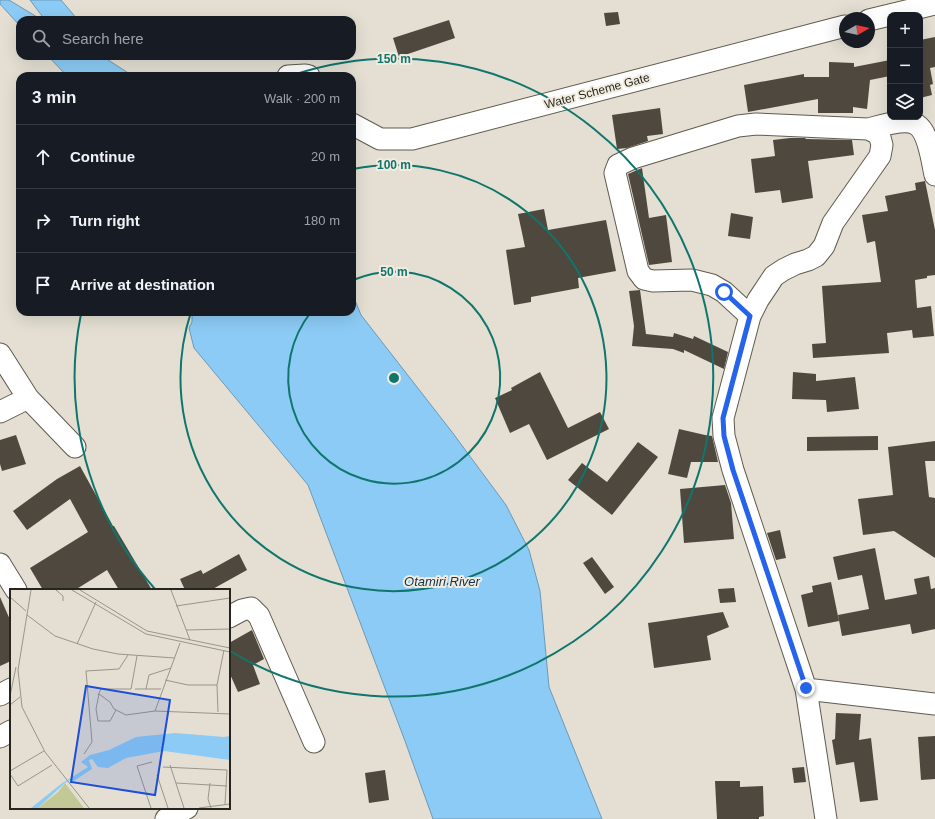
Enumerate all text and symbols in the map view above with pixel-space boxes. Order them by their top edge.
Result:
north arrow [839,12,875,48]
map controls [887,12,923,120]
button: + [887,12,923,48]
search box [16,16,356,60]
icon: search [30,27,52,49]
text: Search here [62,30,144,47]
button: − [887,48,923,84]
text: 150 m [377,52,411,66]
street label: Water Scheme Gate [543,70,651,112]
button: layers [887,84,923,120]
text: 3 min [32,88,76,107]
text: Walk · 200 m [264,91,340,106]
icon: ahead [32,146,54,168]
text: Continue [70,148,135,165]
text: 20 m [311,149,340,164]
text: 100 m [377,158,411,172]
icon: right [32,210,54,232]
text: Turn right [70,212,140,229]
text: 180 m [304,213,340,228]
text: 50 m [380,265,408,279]
icon: arrive [32,274,54,296]
text: Arrive at destination [70,276,215,293]
route start [715,283,733,301]
centre of rings [387,371,401,385]
water label: Otamiri River [404,574,481,589]
inset map [10,589,230,809]
route end [797,679,815,697]

